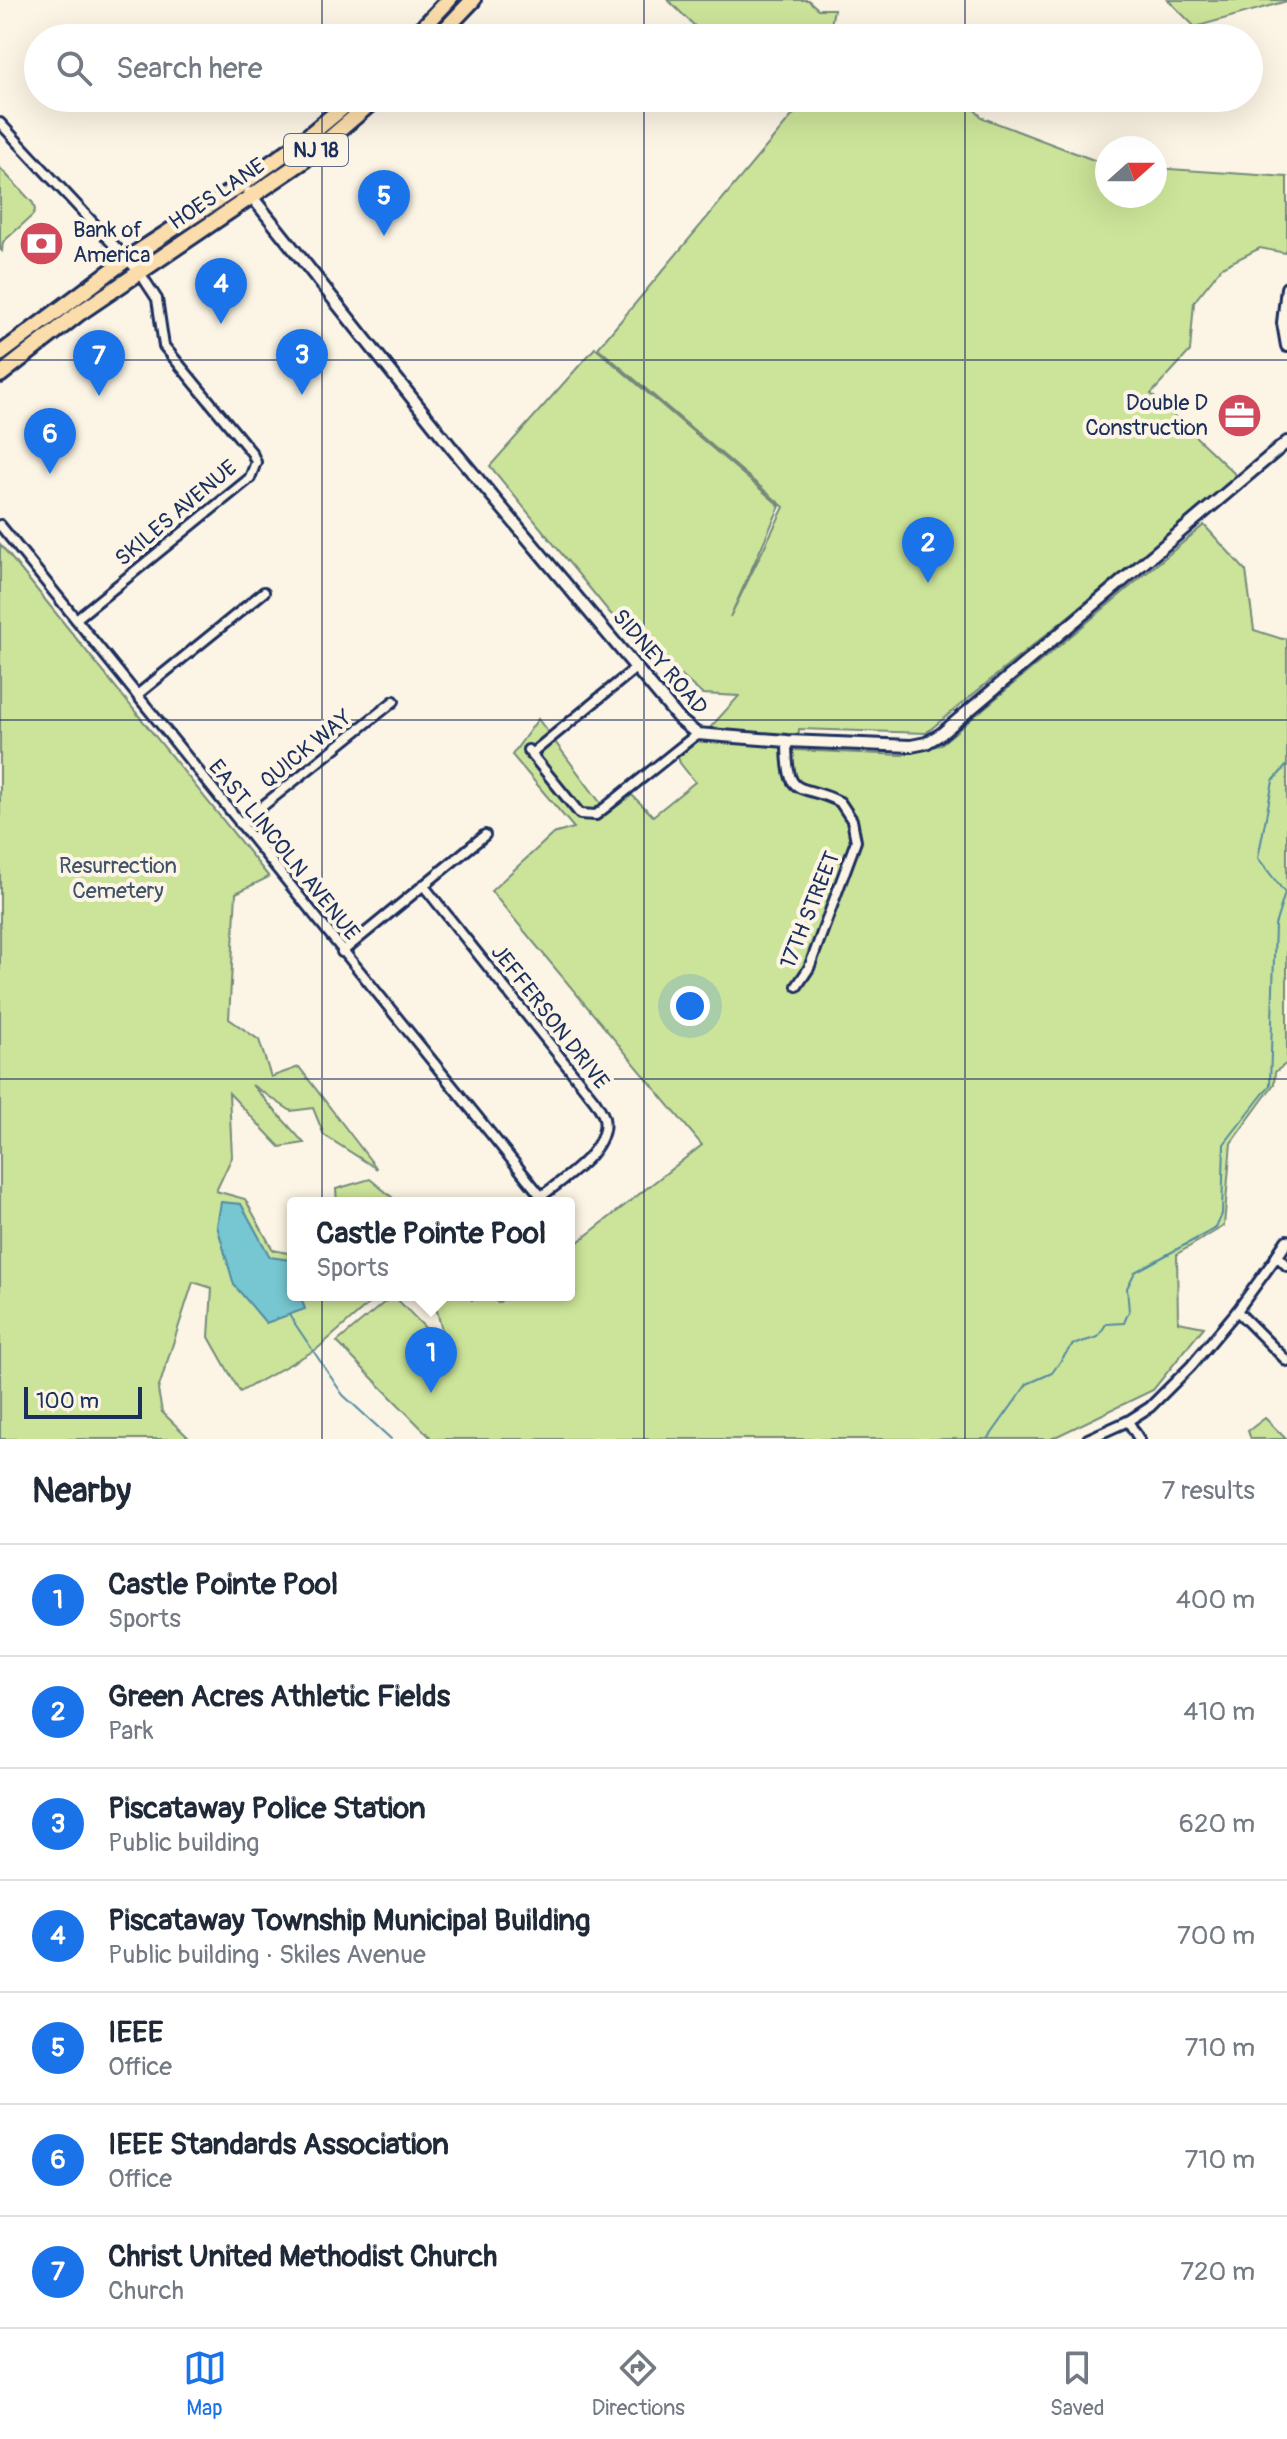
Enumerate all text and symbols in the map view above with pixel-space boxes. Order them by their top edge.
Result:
search box [24,24,1263,112]
icon: search [52,46,96,90]
text: Search here [116,50,263,87]
road number: NJ 18 [284,134,348,166]
north arrow [1095,136,1167,208]
street label: HOES LANE [164,152,270,236]
pin: 5 [358,170,410,236]
place label: Bank of America [73,216,150,269]
bank icon: Bank of America [18,219,66,267]
pin: 4 [195,258,247,324]
pin: 3 [276,329,328,395]
pin: 7 [73,330,125,396]
place label: Double D Construction [1085,389,1208,442]
office icon: Double D Construction [1215,392,1263,440]
pin: 6 [24,408,76,474]
street label: SKILES AVENUE [109,454,243,572]
pin: 2 [902,517,954,583]
street label: SIDNEY ROAD [606,603,714,721]
street label: QUICK WAY [254,703,358,795]
street label: EAST LINCOLN AVENUE [202,754,366,946]
street label: 17TH STREET [774,847,846,973]
park label: Resurrection Cemetery [59,852,177,905]
street label: JEFFERSON DRIVE [485,939,615,1095]
your location [670,986,710,1026]
popup [287,1197,575,1301]
text: Castle Pointe Pool [316,1215,546,1252]
text: Sports [316,1252,389,1284]
pin: 1 [405,1327,457,1393]
scale bar [24,1383,142,1419]
text: 100 m [36,1387,99,1415]
text: Nearby [32,1470,131,1513]
text: 7 results [1162,1475,1255,1507]
text: Castle Pointe Pool [108,1566,338,1603]
text: 1 [53,1584,63,1616]
text: 400 m [1176,1584,1255,1616]
text: Sports [108,1603,181,1635]
text: Green Acres Athletic Fields [108,1678,450,1715]
text: 2 [51,1696,65,1728]
text: 410 m [1183,1696,1255,1728]
text: Park [108,1715,154,1747]
text: Piscataway Police Station [108,1790,426,1827]
text: 3 [51,1808,65,1840]
text: 620 m [1179,1808,1255,1840]
text: Public building [108,1827,259,1859]
text: Piscataway Township Municipal Building [108,1902,590,1939]
text: 4 [50,1920,66,1952]
text: 700 m [1177,1920,1255,1952]
text: Public building · Skiles Avenue [108,1939,426,1971]
text: IEEE [108,2014,163,2051]
text: 5 [51,2032,65,2064]
text: 710 m [1185,2032,1255,2064]
text: Office [108,2051,172,2083]
text: IEEE Standards Association [108,2126,449,2163]
text: 6 [50,2144,66,2176]
text: 710 m [1185,2144,1255,2176]
text: Office [108,2163,172,2195]
text: Christ United Methodist Church [108,2238,497,2275]
text: 7 [51,2256,65,2288]
text: 720 m [1180,2256,1255,2288]
text: Church [108,2275,184,2307]
tab: Map [183,2346,227,2422]
tab: Directions [592,2346,685,2422]
tab: Saved [1050,2346,1104,2422]

